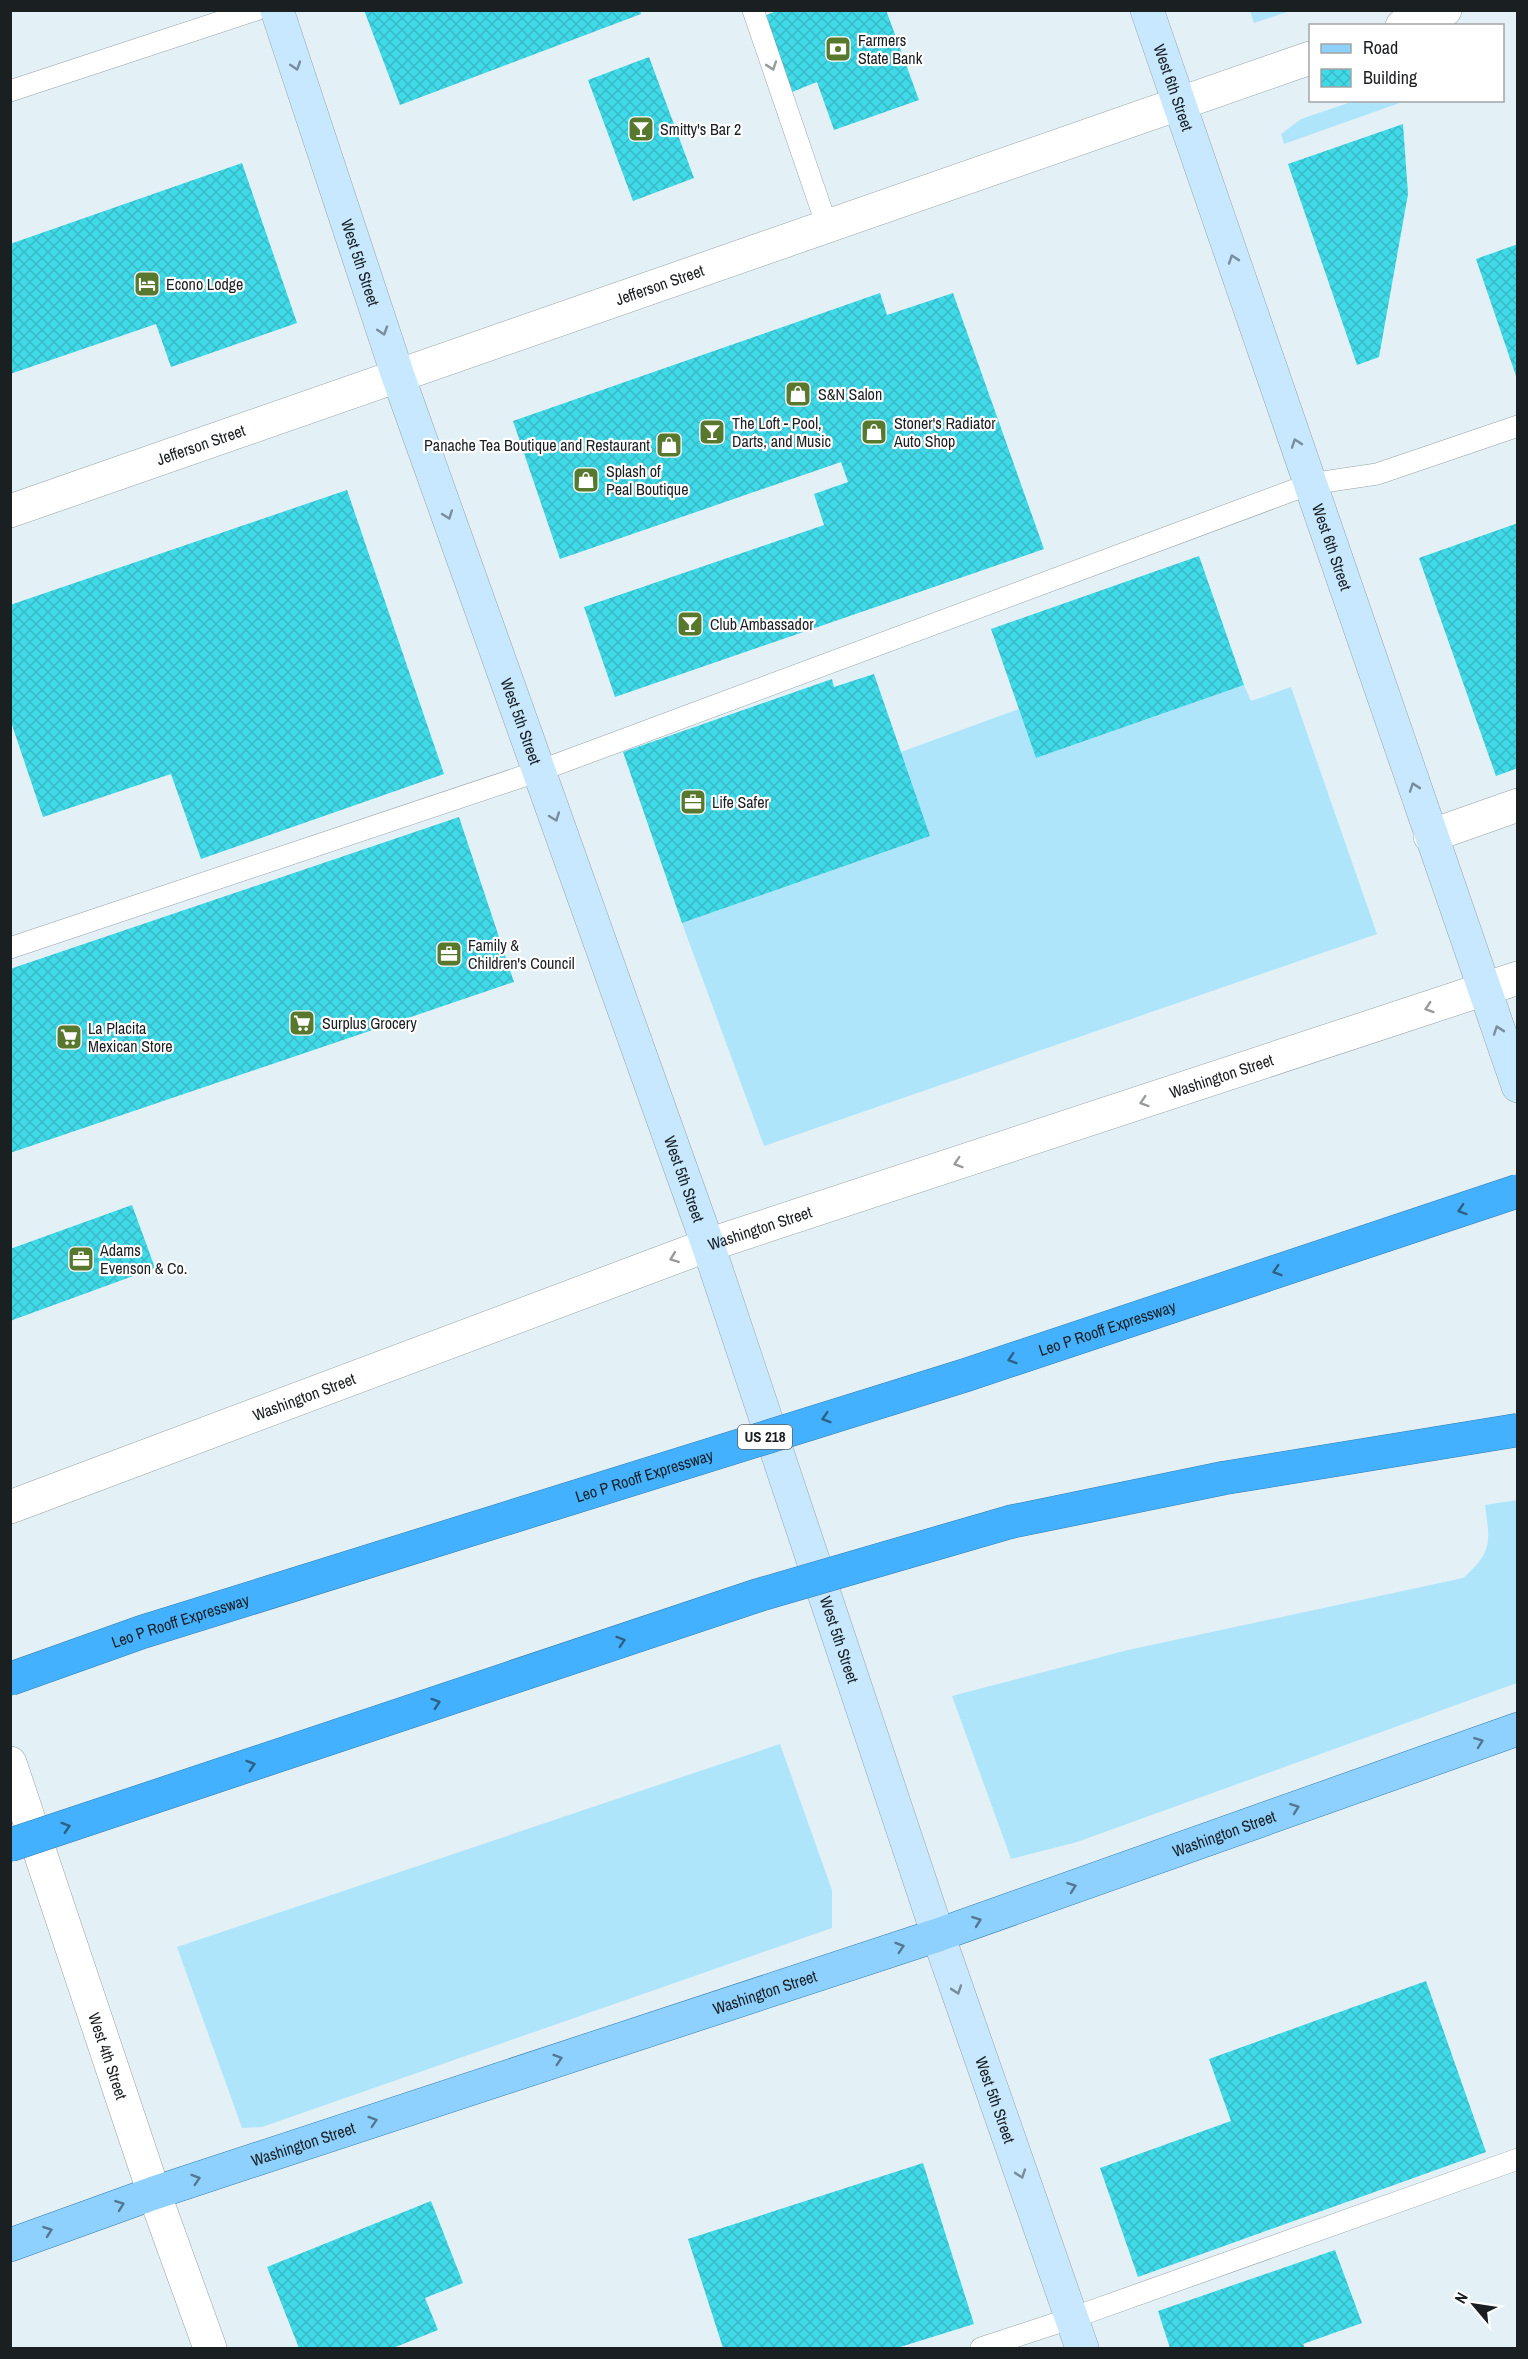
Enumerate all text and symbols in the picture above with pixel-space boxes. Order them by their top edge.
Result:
legend [1309,24,1504,102]
place label: Farmers State Bank [858,29,923,69]
bank icon: Farmers State Bank [823,34,853,64]
text: Road [1363,35,1398,60]
street label: West 6th Street [1149,41,1199,134]
one-way arrow [289,60,301,71]
one-way arrow [765,60,778,71]
text: Building [1363,65,1418,90]
bar icon: Smitty's Bar 2 [626,114,656,144]
place label: Smitty's Bar 2 [660,118,741,140]
street label: West 5th Street [336,216,385,309]
one-way arrow [1227,254,1240,265]
street label: Jefferson Street [612,259,707,310]
hotel icon: Econo Lodge [132,269,162,299]
place label: Econo Lodge [166,273,243,295]
one-way arrow [376,325,389,336]
shop icon: S&N Salon [783,379,813,409]
place label: S&N Salon [818,383,882,405]
place label: The Loft - Pool, Darts, and Music [732,412,832,452]
place label: Stoner's Radiator Auto Shop [893,412,996,452]
bar icon: The Loft - Pool, Darts, and Music [697,417,727,447]
shop icon: Stoner's Radiator Auto Shop [859,417,889,447]
street label: Jefferson Street [153,419,248,470]
shop icon: Panache Tea Boutique and Restaurant [654,430,684,460]
place label: Panache Tea Boutique and Restaurant [424,434,650,456]
one-way arrow [1290,438,1303,449]
place label: Splash of Peal Boutique [606,460,688,500]
shop icon: Splash of Peal Boutique [571,465,601,495]
street label: West 6th Street [1307,501,1357,594]
one-way arrow [440,509,453,520]
bar icon: Club Ambassador [675,609,705,639]
place label: Club Ambassador [710,613,814,635]
street label: West 5th Street [496,675,547,768]
one-way arrow [1408,782,1421,793]
office icon: Life Safer [678,787,708,817]
place label: Life Safer [712,791,770,813]
one-way arrow [548,812,561,822]
place label: Family & Children's Council [468,934,575,974]
office icon: Family & Children's Council [434,939,464,969]
one-way arrow [1424,1000,1435,1013]
supermarket icon: Surplus Grocery [287,1008,317,1038]
place label: Surplus Grocery [322,1012,417,1034]
place label: La Placita Mexican Store [88,1017,173,1057]
supermarket icon: La Placita Mexican Store [54,1022,84,1052]
one-way arrow [1493,1026,1506,1036]
street label: Washington Street [1166,1048,1276,1103]
one-way arrow [1139,1094,1150,1107]
street label: West 5th Street [659,1133,710,1225]
one-way arrow [954,1155,964,1168]
street label: Washington Street [705,1200,815,1255]
one-way arrow [1457,1202,1468,1215]
place label: Adams Evenson & Co. [99,1239,188,1279]
office icon: Adams Evenson & Co. [66,1244,96,1274]
one-way arrow [669,1251,680,1263]
one-way arrow [1272,1264,1283,1277]
street label: Leo P Rooff Expressway [1036,1295,1179,1361]
one-way arrow [1007,1352,1018,1365]
street label: Washington Street [249,1367,359,1426]
one-way arrow [821,1411,832,1423]
road number: US 218 [738,1425,792,1449]
street label: Leo P Rooff Expressway [572,1443,716,1507]
street label: Leo P Rooff Expressway [108,1588,252,1653]
street label: West 5th Street [815,1593,864,1686]
one-way arrow [615,1636,626,1649]
one-way arrow [430,1698,441,1710]
one-way arrow [1473,1737,1484,1750]
one-way arrow [245,1760,256,1772]
one-way arrow [1290,1802,1300,1815]
street label: Washington Street [1169,1805,1279,1862]
one-way arrow [60,1821,71,1834]
one-way arrow [1066,1881,1077,1894]
one-way arrow [971,1915,982,1928]
one-way arrow [894,1942,905,1954]
street label: Washington Street [710,1965,820,2019]
one-way arrow [950,1984,963,1995]
street label: West 4th Street [83,2010,133,2103]
one-way arrow [553,2054,563,2067]
street label: West 5th Street [970,2054,1021,2146]
one-way arrow [367,2115,378,2128]
street label: Washington Street [248,2116,358,2171]
one-way arrow [1014,2168,1027,2179]
one-way arrow [190,2174,201,2186]
one-way arrow [114,2200,125,2212]
one-way arrow [43,2225,53,2238]
north arrow [1444,2275,1504,2335]
text: N [1449,2288,1473,2307]

